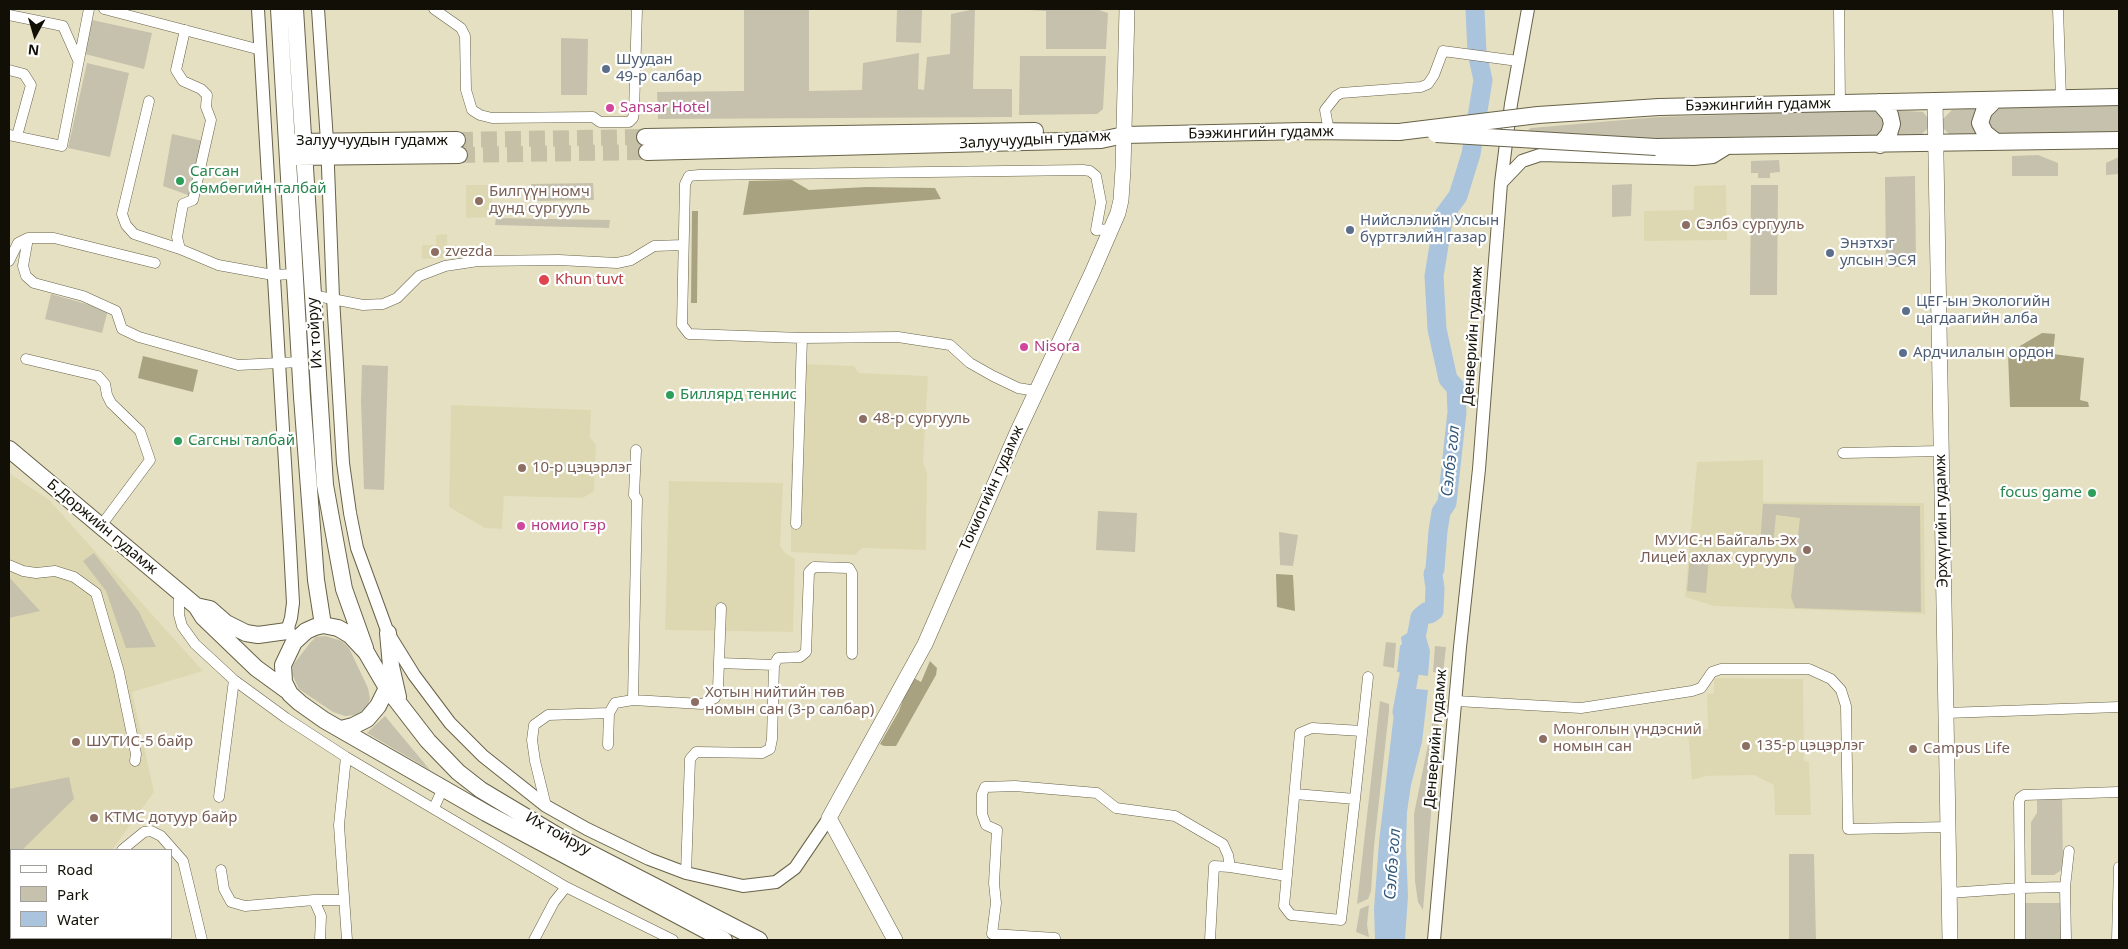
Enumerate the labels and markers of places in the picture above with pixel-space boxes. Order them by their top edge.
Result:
place label: Шуудан 49-р салбар [616,51,702,86]
marker: Шуудан 49-р салбар [600,63,612,75]
place label: Sansar Hotel [620,99,710,117]
marker: Sansar Hotel [604,102,616,114]
place label: Сагсан бөмбөгийн талбай [190,163,327,198]
marker: Сагсан бөмбөгийн талбай [174,175,186,187]
place label: Билгүүн номч дунд сургууль [489,183,590,218]
marker: Билгүүн номч дунд сургууль [473,195,485,207]
place label: Нийслэлийн Улсын бүртгэлийн газар [1360,212,1499,247]
place label: Сэлбэ сургууль [1696,216,1804,234]
marker: Сэлбэ сургууль [1680,219,1692,231]
marker: Нийслэлийн Улсын бүртгэлийн газар [1344,224,1356,236]
place label: Энэтхэг улсын ЭСЯ [1840,235,1916,270]
place label: zvezda [445,243,493,261]
marker: zvezda [429,246,441,258]
marker: Энэтхэг улсын ЭСЯ [1824,247,1836,259]
place label: Khun tuvt [555,271,624,289]
marker: Khun tuvt [537,273,551,287]
place label: ЦЕГ-ын Экологийн цагдаагийн алба [1916,293,2050,328]
marker: ЦЕГ-ын Экологийн цагдаагийн алба [1900,305,1912,317]
place label: Nisora [1034,338,1080,356]
marker: Nisora [1018,341,1030,353]
place label: Ардчилалын ордон [1913,344,2054,362]
marker: Ардчилалын ордон [1897,347,1909,359]
place label: Биллярд теннис [680,386,797,404]
marker: Биллярд теннис [664,389,676,401]
place label: 48-р сургууль [873,410,970,428]
marker: 48-р сургууль [857,413,869,425]
place label: Сагсны талбай [188,432,295,450]
marker: Сагсны талбай [172,435,184,447]
place label: 10-р цэцэрлэг [532,459,632,477]
marker: 10-р цэцэрлэг [516,462,528,474]
place label: focus game [2000,484,2082,502]
marker: focus game [2086,487,2098,499]
place label: номио гэр [531,517,606,535]
marker: номио гэр [515,520,527,532]
place label: МУИС-н Байгаль-Эх Лицей ахлах сургууль [1640,532,1797,567]
marker: МУИС-н Байгаль-Эх Лицей ахлах сургууль [1801,544,1813,556]
place label: Хотын нийтийн төв номын сан (3-р салбар) [705,684,874,719]
marker: Хотын нийтийн төв номын сан (3-р салбар) [689,696,701,708]
place label: Монголын үндэсний номын сан [1553,721,1702,756]
place label: ШУТИС-5 байр [86,733,193,751]
marker: Монголын үндэсний номын сан [1537,733,1549,745]
marker: ШУТИС-5 байр [70,736,82,748]
place label: 135-р цэцэрлэг [1756,737,1865,755]
marker: 135-р цэцэрлэг [1740,740,1752,752]
place label: Campus Life [1923,740,2010,758]
marker: Campus Life [1907,743,1919,755]
place label: KTMC дотуур байр [104,809,237,827]
marker: KTMC дотуур байр [88,812,100,824]

